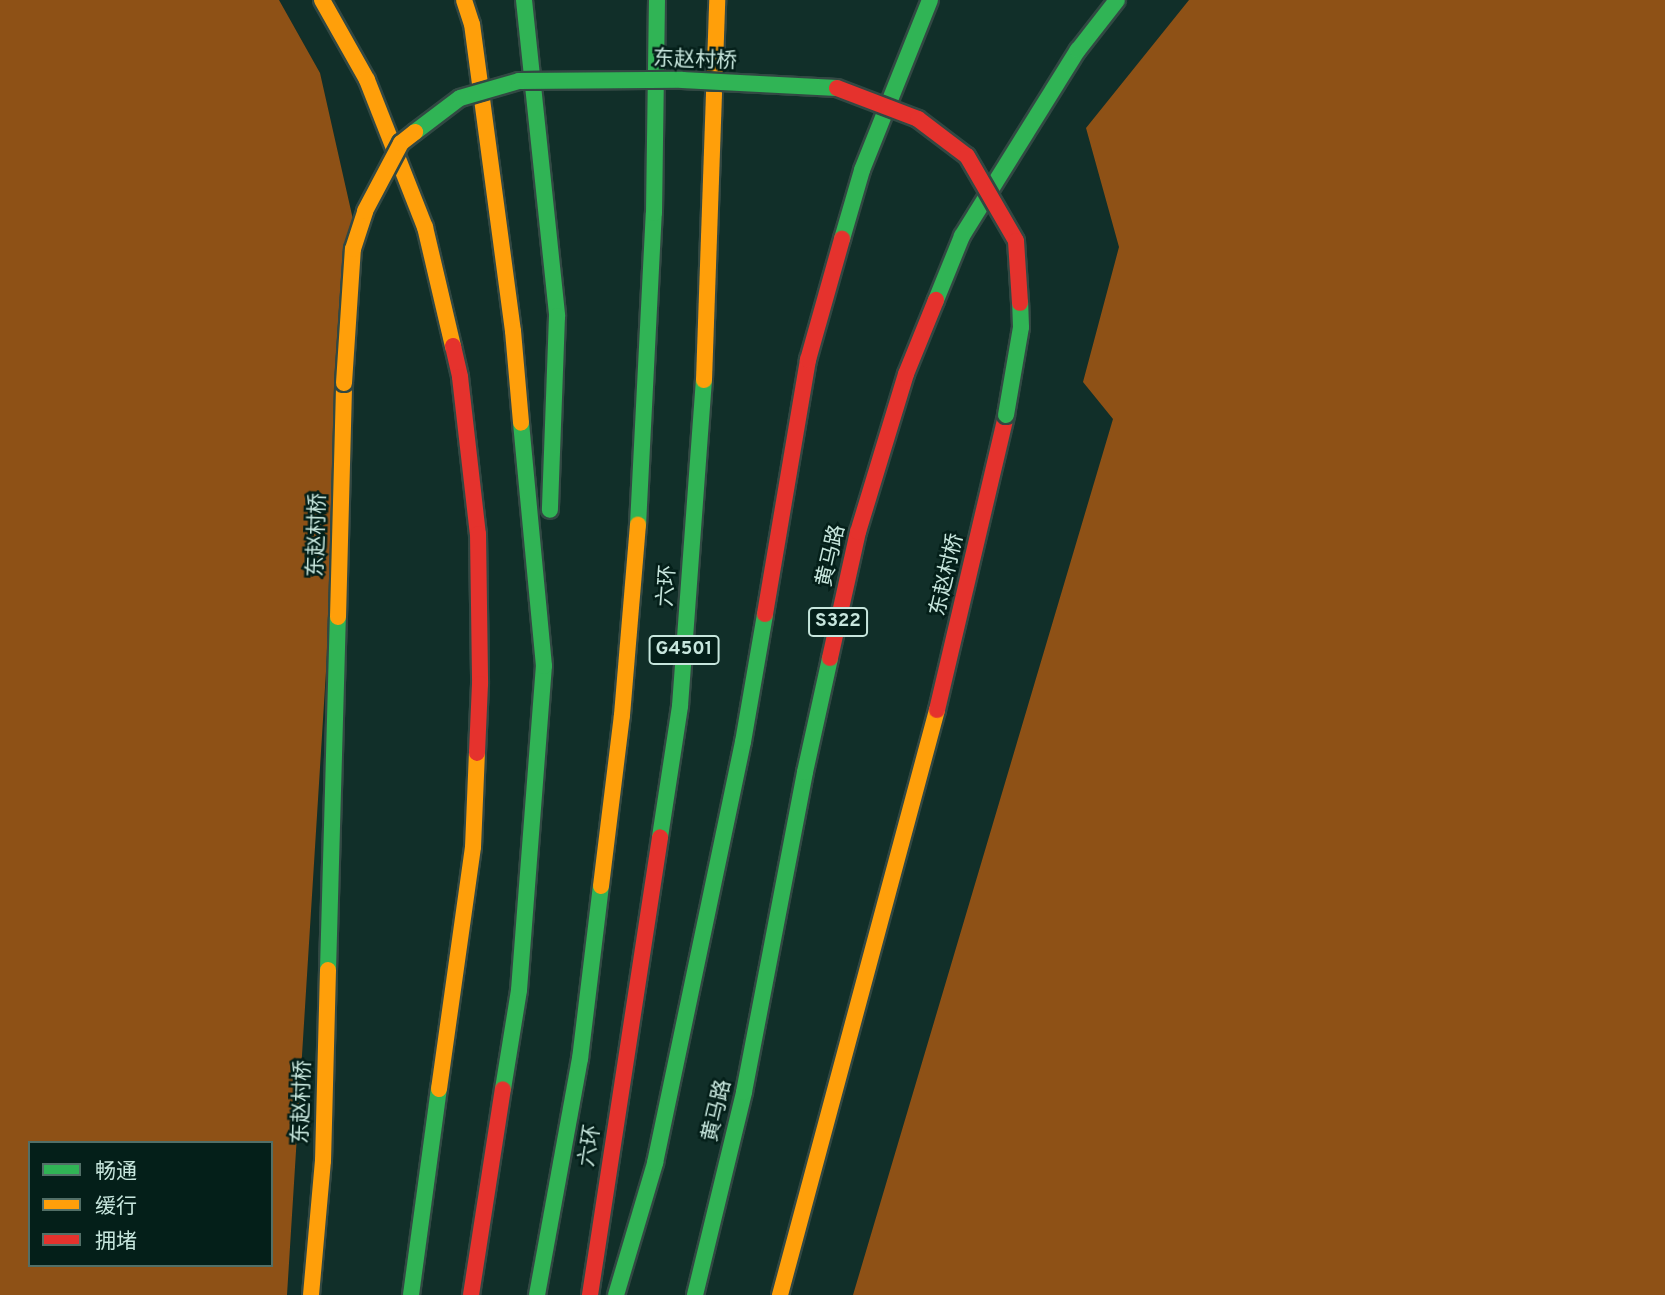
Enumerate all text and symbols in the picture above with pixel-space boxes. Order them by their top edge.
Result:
street label: 东赵村桥 [653,47,737,75]
street label: 东赵村桥 [304,493,332,577]
street label: 黄马路 [813,522,851,590]
street label: 东赵村桥 [926,531,970,619]
street label: 六环 [654,564,682,608]
road number: S322 [806,607,870,638]
road number: G4501 [647,635,721,666]
street label: 东赵村桥 [289,1060,317,1144]
street label: 黄马路 [699,1077,737,1145]
street label: 六环 [575,1123,607,1169]
legend [28,1141,273,1267]
text: 畅通 [95,1159,137,1186]
text: 缓行 [95,1194,137,1221]
text: 拥堵 [95,1229,137,1256]

